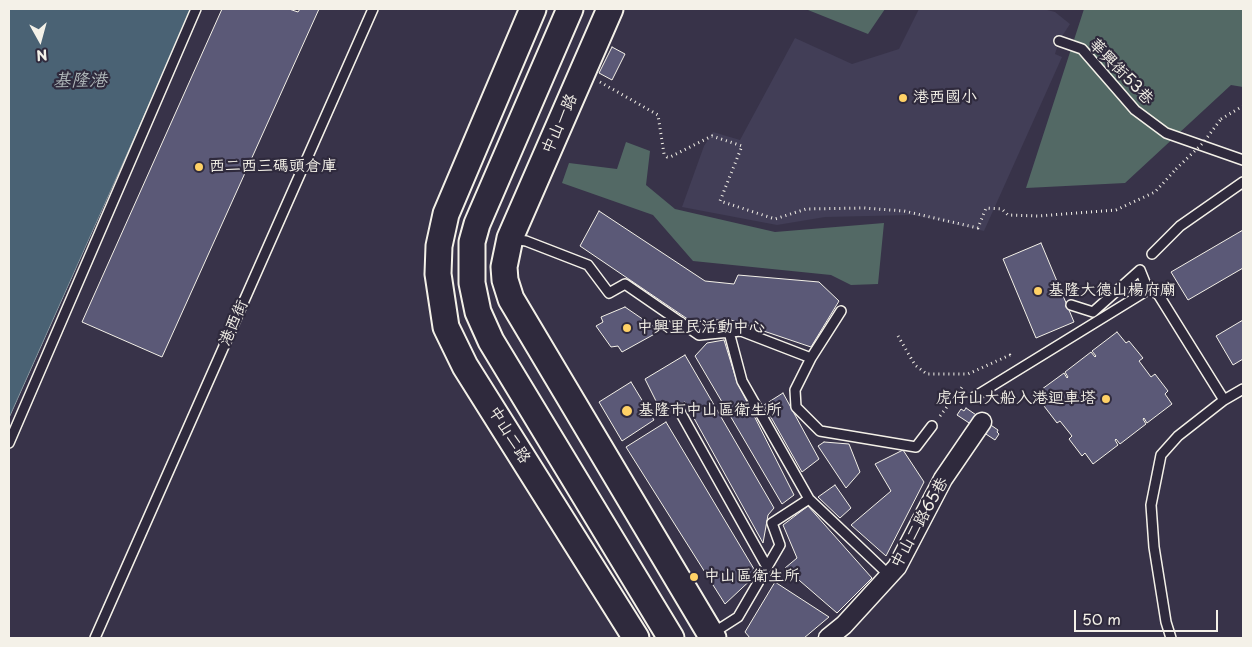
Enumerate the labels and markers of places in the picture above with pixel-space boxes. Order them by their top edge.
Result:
place label: 港西國小 [913,88,977,108]
marker: 港西國小 [897,92,909,104]
place label: 西二西三碼頭倉庫 [209,157,337,177]
marker: 西二西三碼頭倉庫 [193,161,205,173]
place label: 基隆大德山楊府廟 [1048,281,1176,301]
marker: 基隆大德山楊府廟 [1032,285,1044,297]
place label: 中興里民活動中心 [637,318,765,338]
marker: 中興里民活動中心 [621,322,633,334]
place label: 虎仔山大船入港迴車塔 [936,389,1096,409]
marker: 虎仔山大船入港迴車塔 [1100,393,1112,405]
place label: 基隆市中山區衛生所 [638,401,782,421]
marker: 基隆市中山區衛生所 [620,404,634,418]
place label: 中山區衛生所 [704,567,800,587]
marker: 中山區衛生所 [688,571,700,583]

